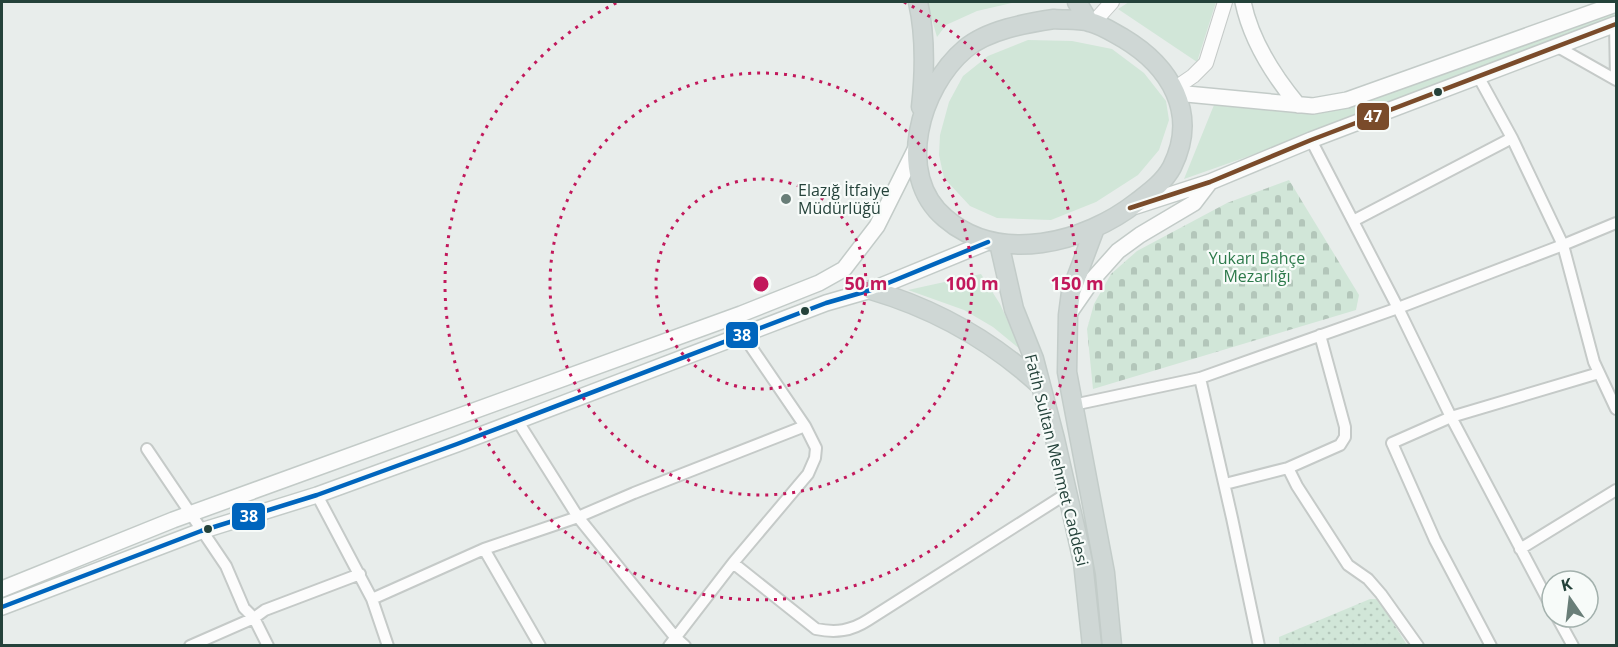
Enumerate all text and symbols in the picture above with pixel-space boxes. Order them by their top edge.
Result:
unlabelled marker [1432,86,1444,98]
line badge: 47 [1356,102,1390,131]
text: 47 [1364,105,1382,127]
place label: Elazığ İtfaiye Müdürlüğü [798,179,890,219]
marker: Elazığ İtfaiye Müdürlüğü [779,192,793,206]
park label: Yukarı Bahçe Mezarlığı [1209,247,1305,287]
text: 50 m [845,271,887,295]
text: 100 m [945,271,999,295]
text: 150 m [1050,271,1104,295]
centre of rings [751,274,771,294]
unlabelled marker [799,305,811,317]
line badge: 38 [725,321,759,349]
text: 38 [733,324,751,346]
street label: Fatih Sultan Mehmet Caddesi [1020,352,1094,568]
line badge: 38 [231,502,266,531]
text: 38 [240,505,258,527]
unlabelled marker [202,523,214,535]
north arrow [1540,569,1600,629]
text: K [1559,572,1575,596]

